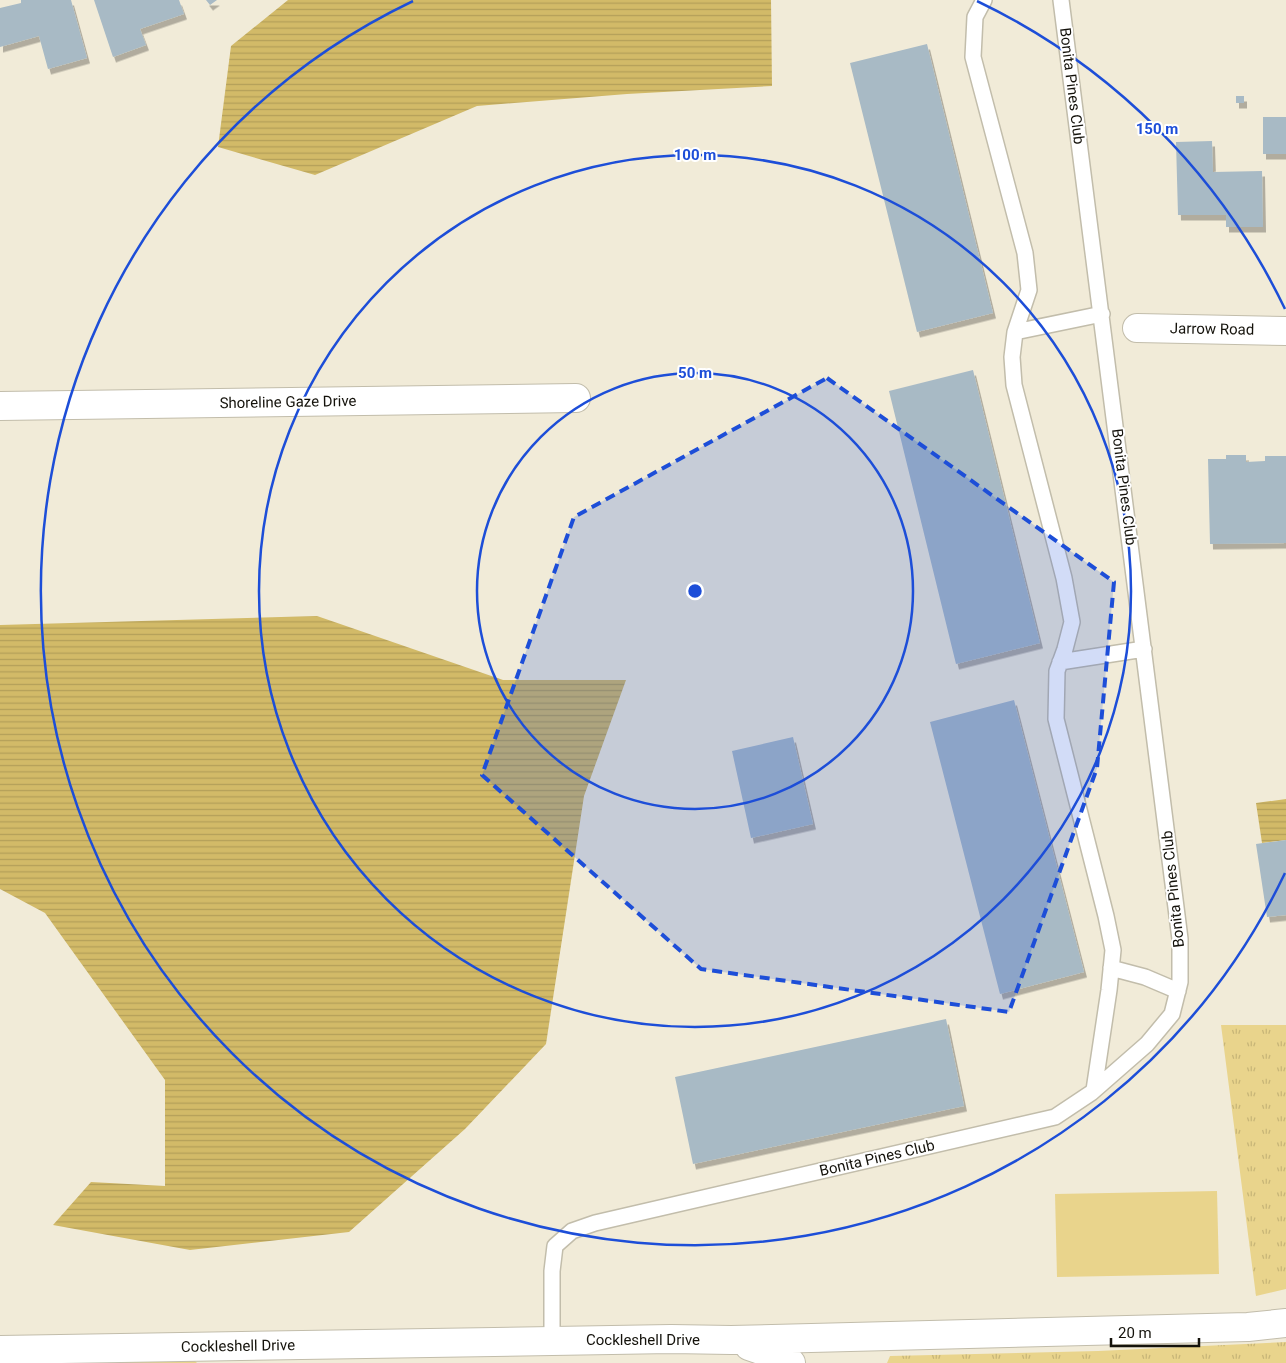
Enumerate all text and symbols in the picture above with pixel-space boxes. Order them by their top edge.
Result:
street label: Bonita Pines Club [1056,27,1088,145]
text: 150 m [1136,120,1178,138]
text: 100 m [674,146,716,164]
street label: Jarrow Road [1170,319,1254,339]
text: 50 m [678,364,712,382]
street label: Shoreline Gaze Drive [219,392,357,412]
street label: Bonita Pines Club [1108,428,1140,546]
centre of rings [686,582,704,600]
street label: Bonita Pines Club [1158,830,1188,948]
street label: Bonita Pines Club [818,1136,936,1180]
scale bar [1111,1316,1198,1348]
text: 20 m [1118,1324,1152,1342]
street label: Cockleshell Drive [586,1331,700,1349]
street label: Cockleshell Drive [181,1336,295,1356]

